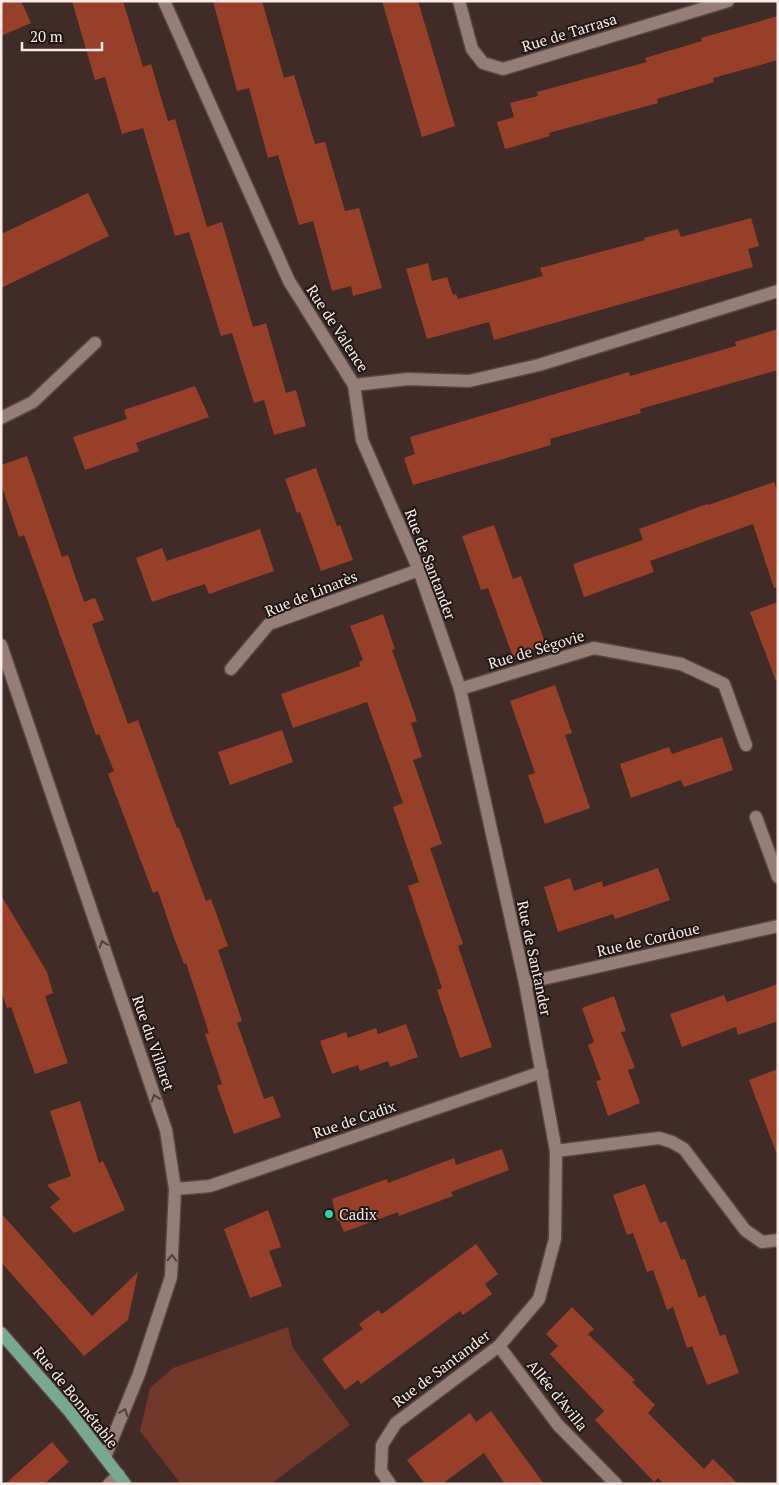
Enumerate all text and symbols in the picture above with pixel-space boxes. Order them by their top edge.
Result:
street label: Rue de Tarrasa [519,8,619,56]
scale bar [22,20,102,52]
text: 20 m [30,26,63,46]
street label: Rue de Valence [302,280,374,376]
street label: Rue de Santander [401,506,461,622]
street label: Rue de Linarès [262,565,360,621]
street label: Rue de Ségovie [485,625,587,673]
street label: Rue de Santander [513,899,557,1018]
street label: Rue de Cordoue [595,917,701,961]
one-way arrow [98,941,108,949]
street label: Rue du Villaret [128,993,180,1094]
one-way arrow [151,1094,161,1103]
street label: Rue de Cadix [310,1095,398,1143]
place label: Cadix [339,1204,377,1224]
marker: Cadix [323,1208,335,1220]
one-way arrow [167,1254,177,1262]
street label: Rue de Santander [388,1325,494,1411]
street label: Rue de Bonnétable [29,1342,123,1452]
street label: Allée d'Avilla [523,1355,593,1435]
one-way arrow [118,1409,128,1417]

